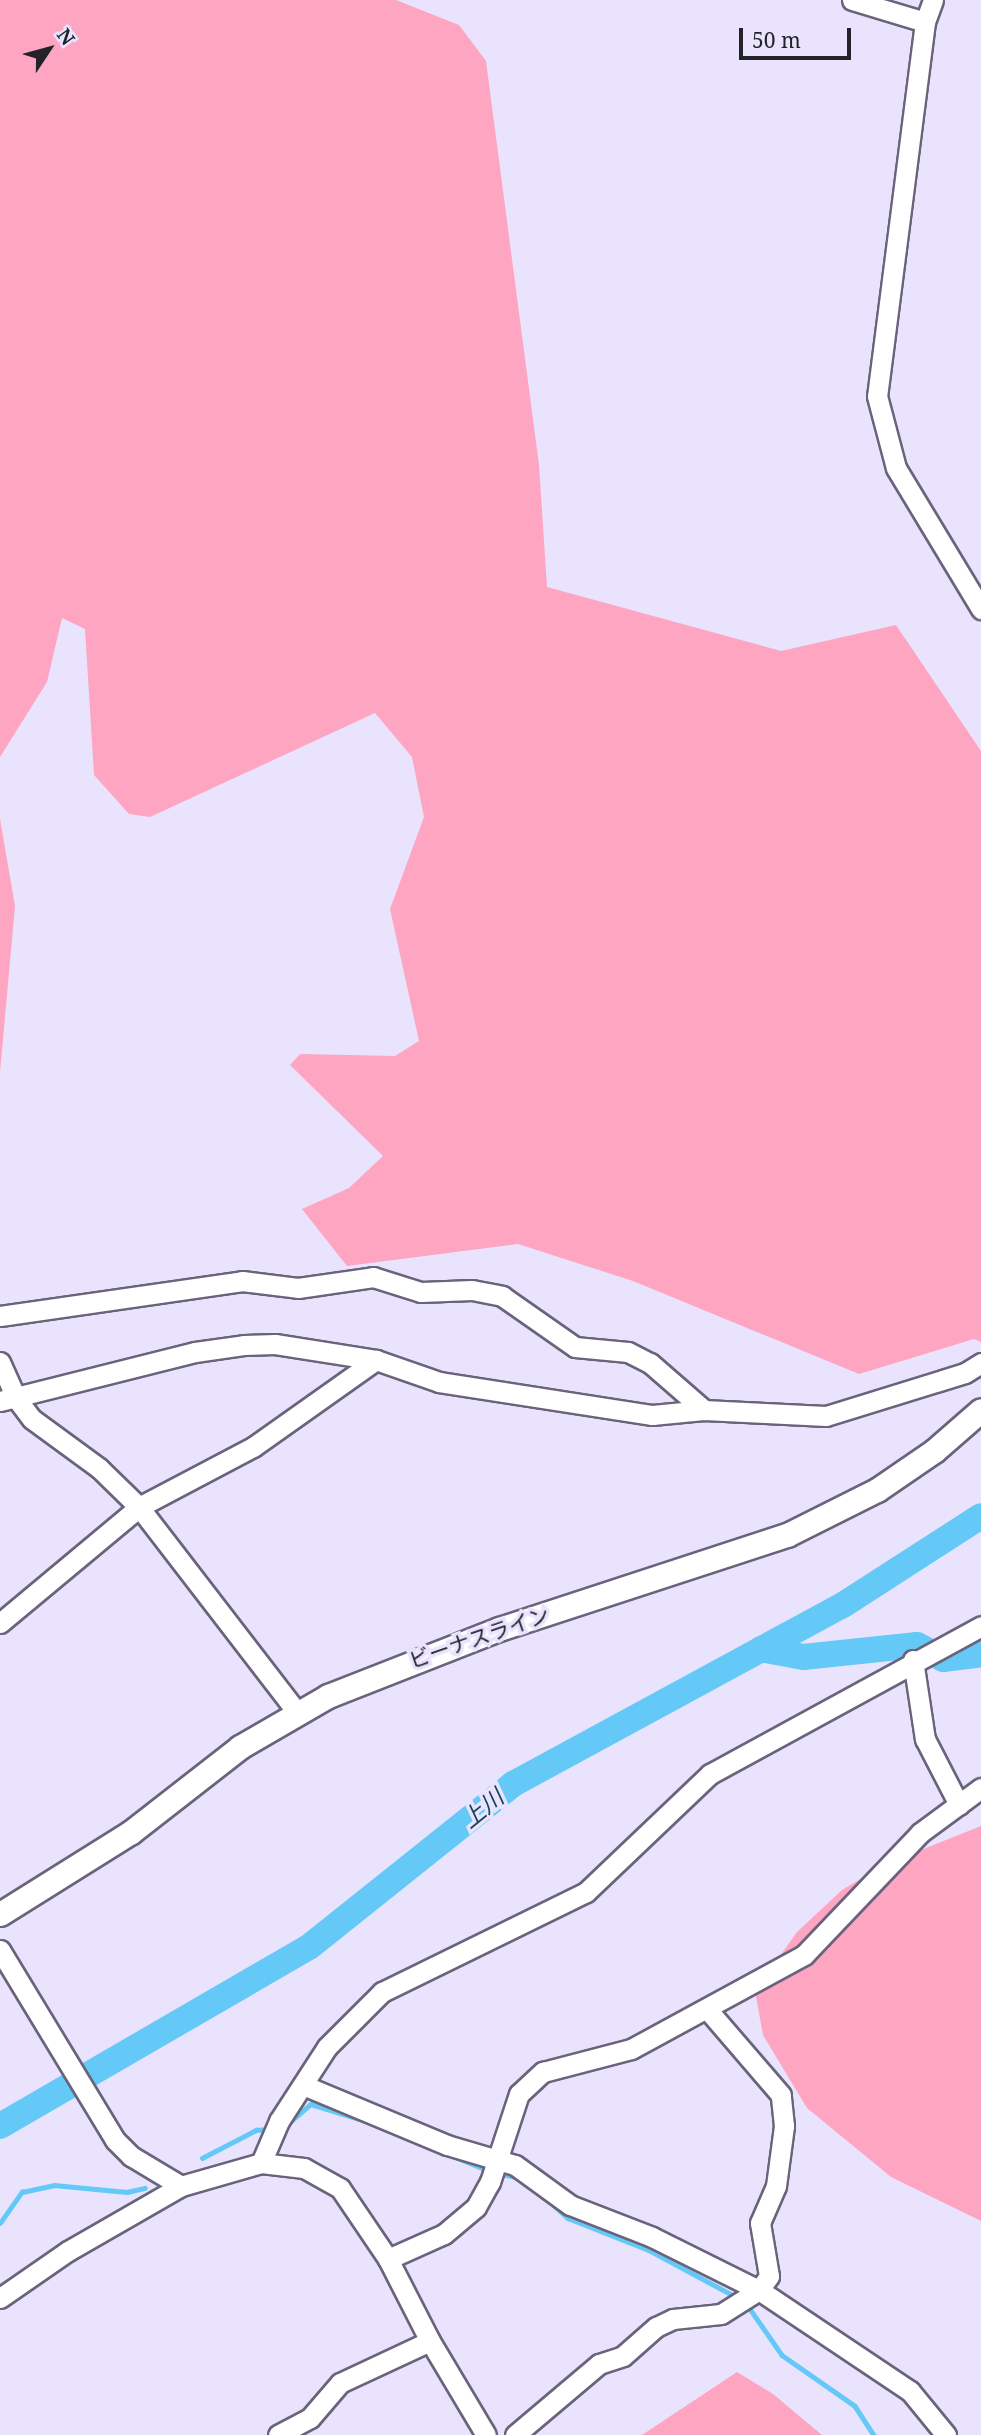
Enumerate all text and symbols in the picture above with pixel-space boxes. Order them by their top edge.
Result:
north arrow [14,14,84,84]
scale bar [743,14,855,58]
text: N [51,23,81,50]
text: 50 m [752,26,801,54]
street label: ビーナスライン [405,1601,553,1673]
water label: 上川 [455,1783,509,1833]

